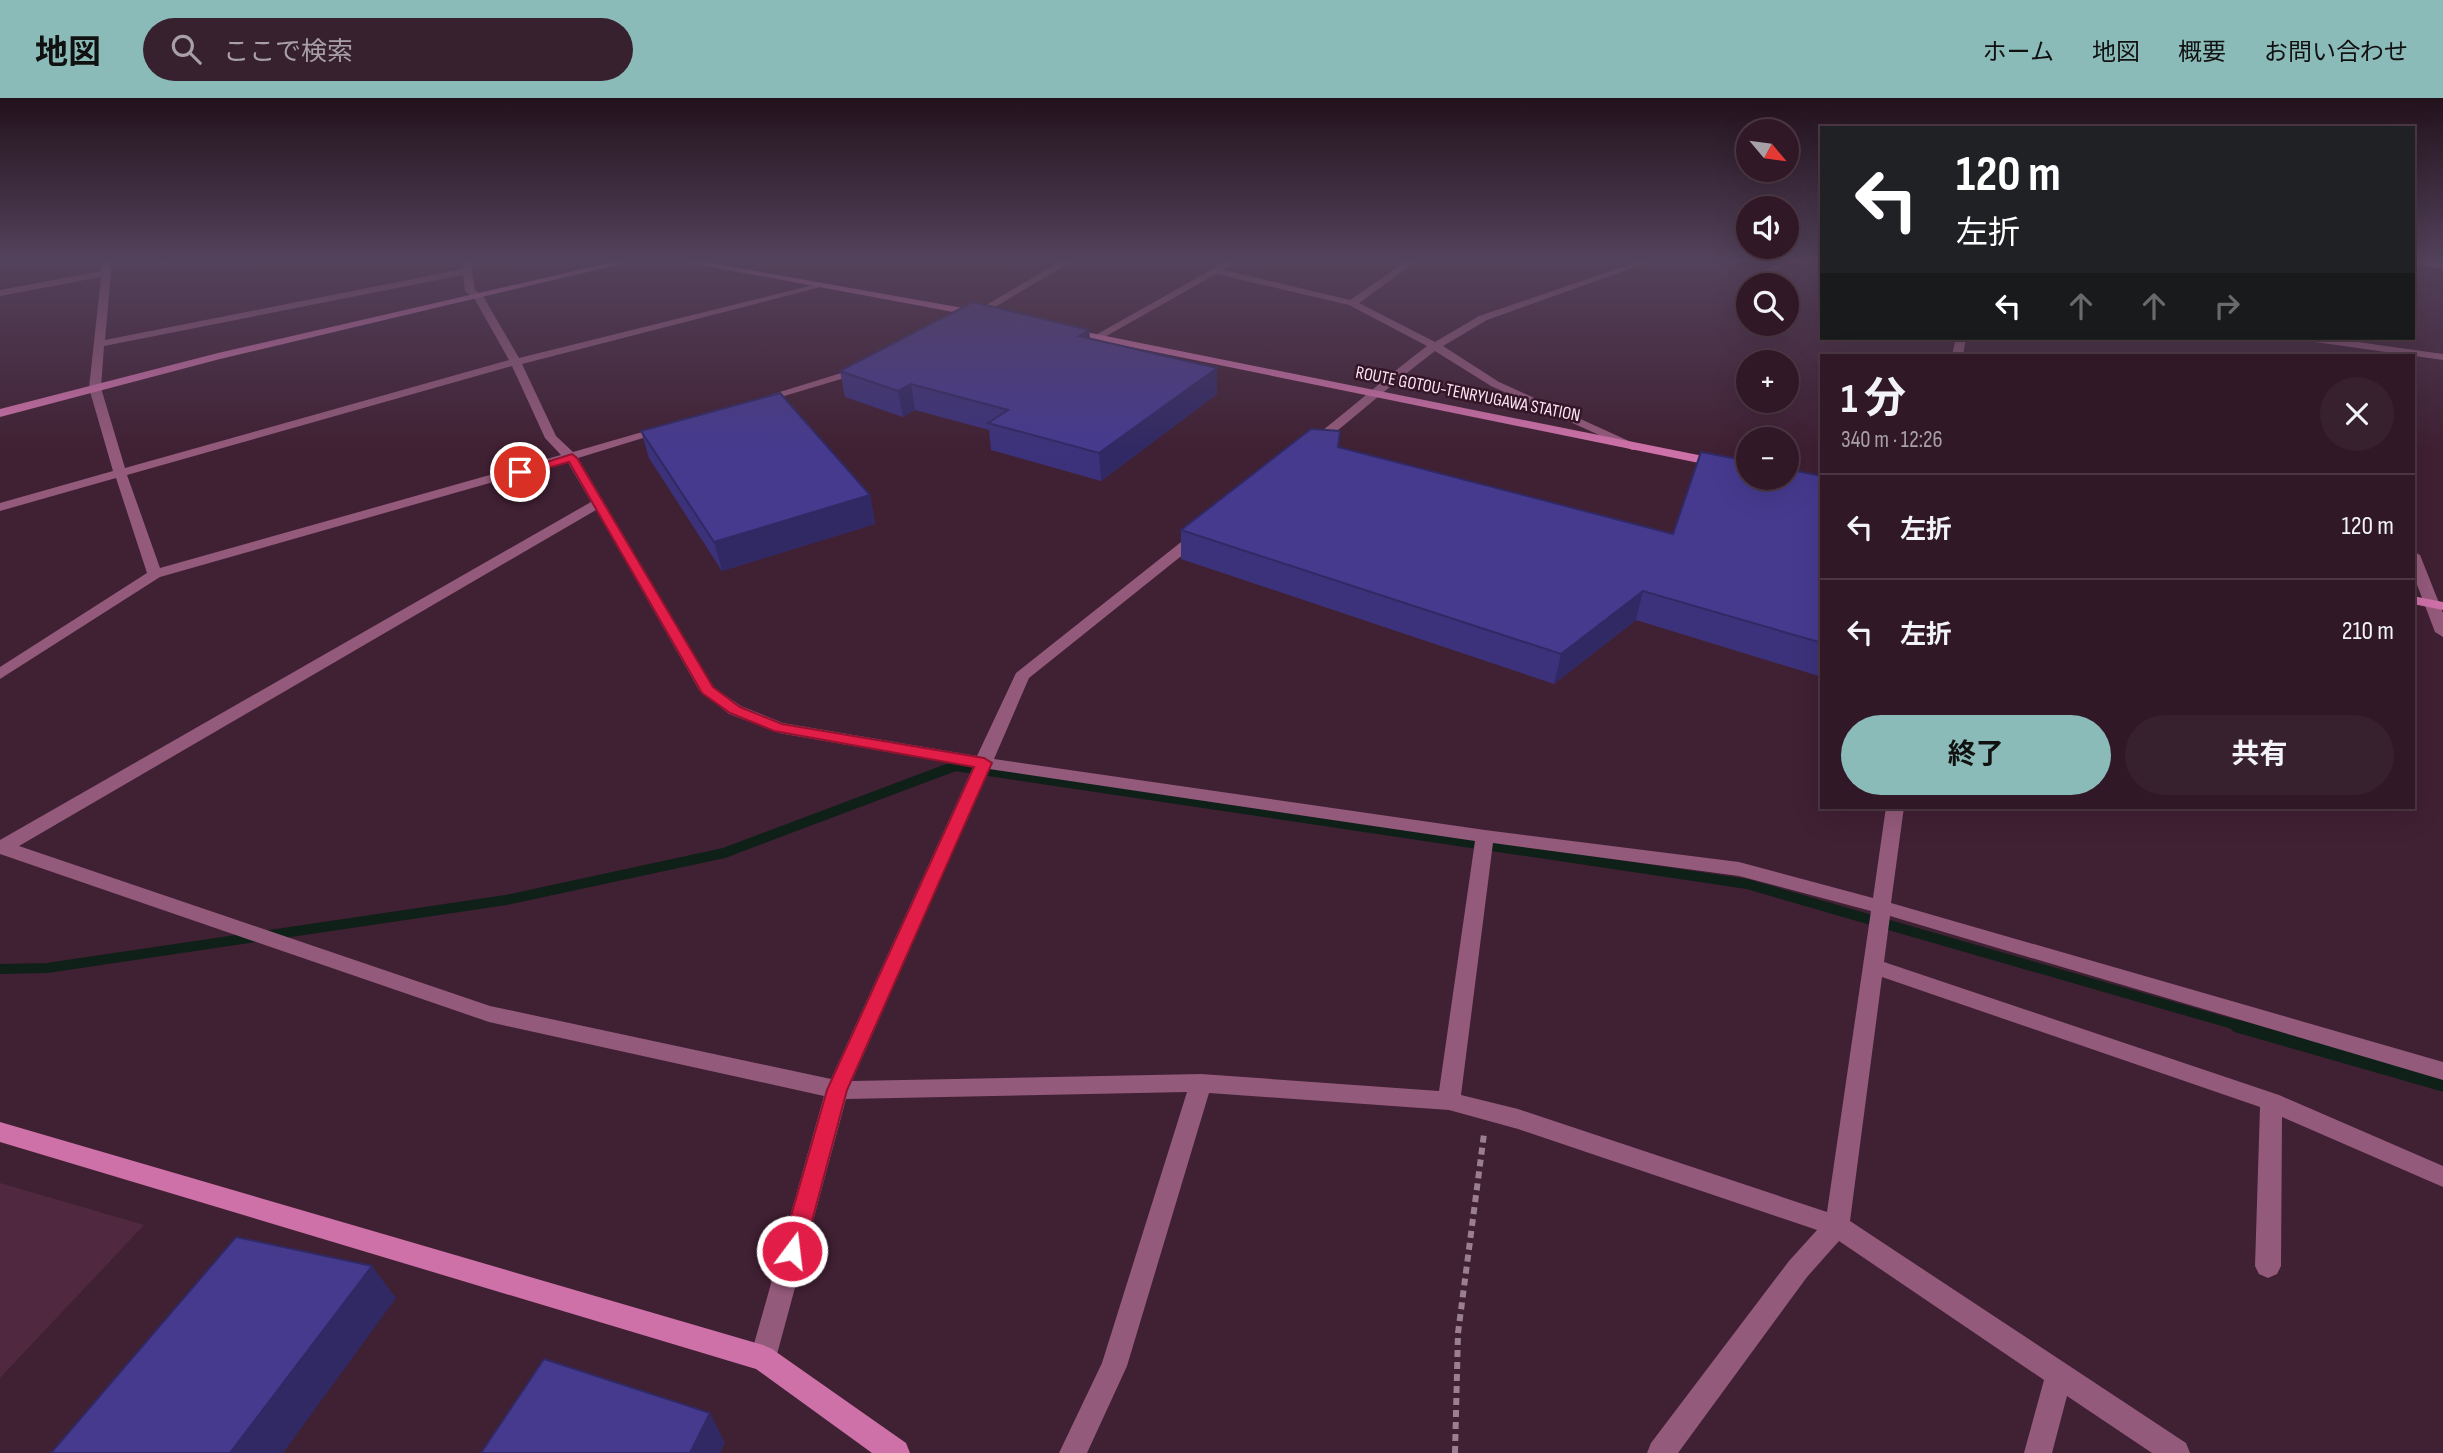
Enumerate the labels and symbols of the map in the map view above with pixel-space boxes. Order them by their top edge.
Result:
north arrow [1736,119,1799,182]
street label: ROUTE GOTOU-TENRYUGAWA STATION [1354,362,1582,426]
pin [490,442,550,502]
position arrow [755,1214,829,1288]

